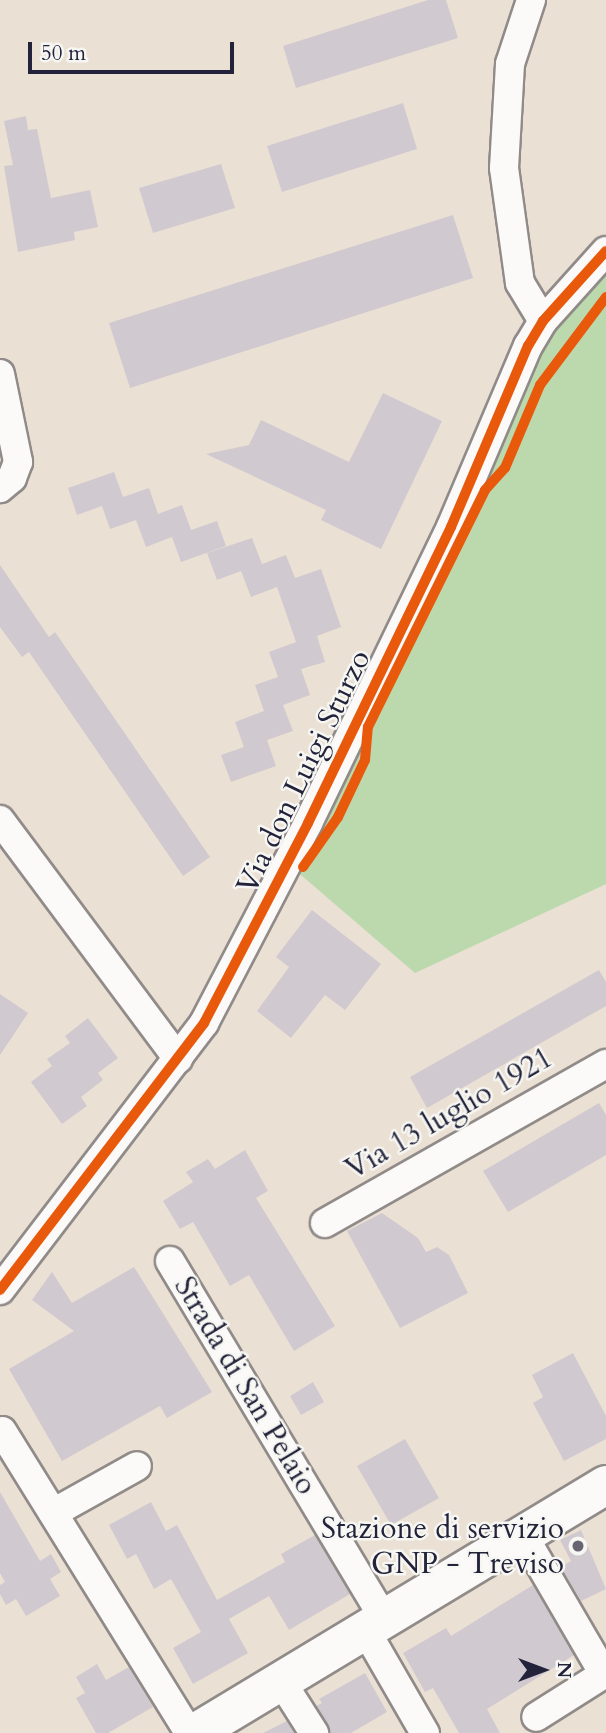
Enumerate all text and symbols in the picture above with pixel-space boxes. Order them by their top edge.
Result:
scale bar [32,28,238,72]
text: 50 m [41,39,86,68]
street label: Via don Luigi Sturzo [229,644,379,900]
street label: Via 13 luglio 1921 [339,1040,559,1188]
street label: Strada di San Pelaio [166,1271,324,1501]
place label: Stazione di servizio GNP - Treviso [321,1511,564,1582]
marker: Stazione di servizio GNP - Treviso [570,1538,586,1554]
north arrow [508,1635,578,1705]
text: N [551,1662,577,1678]

